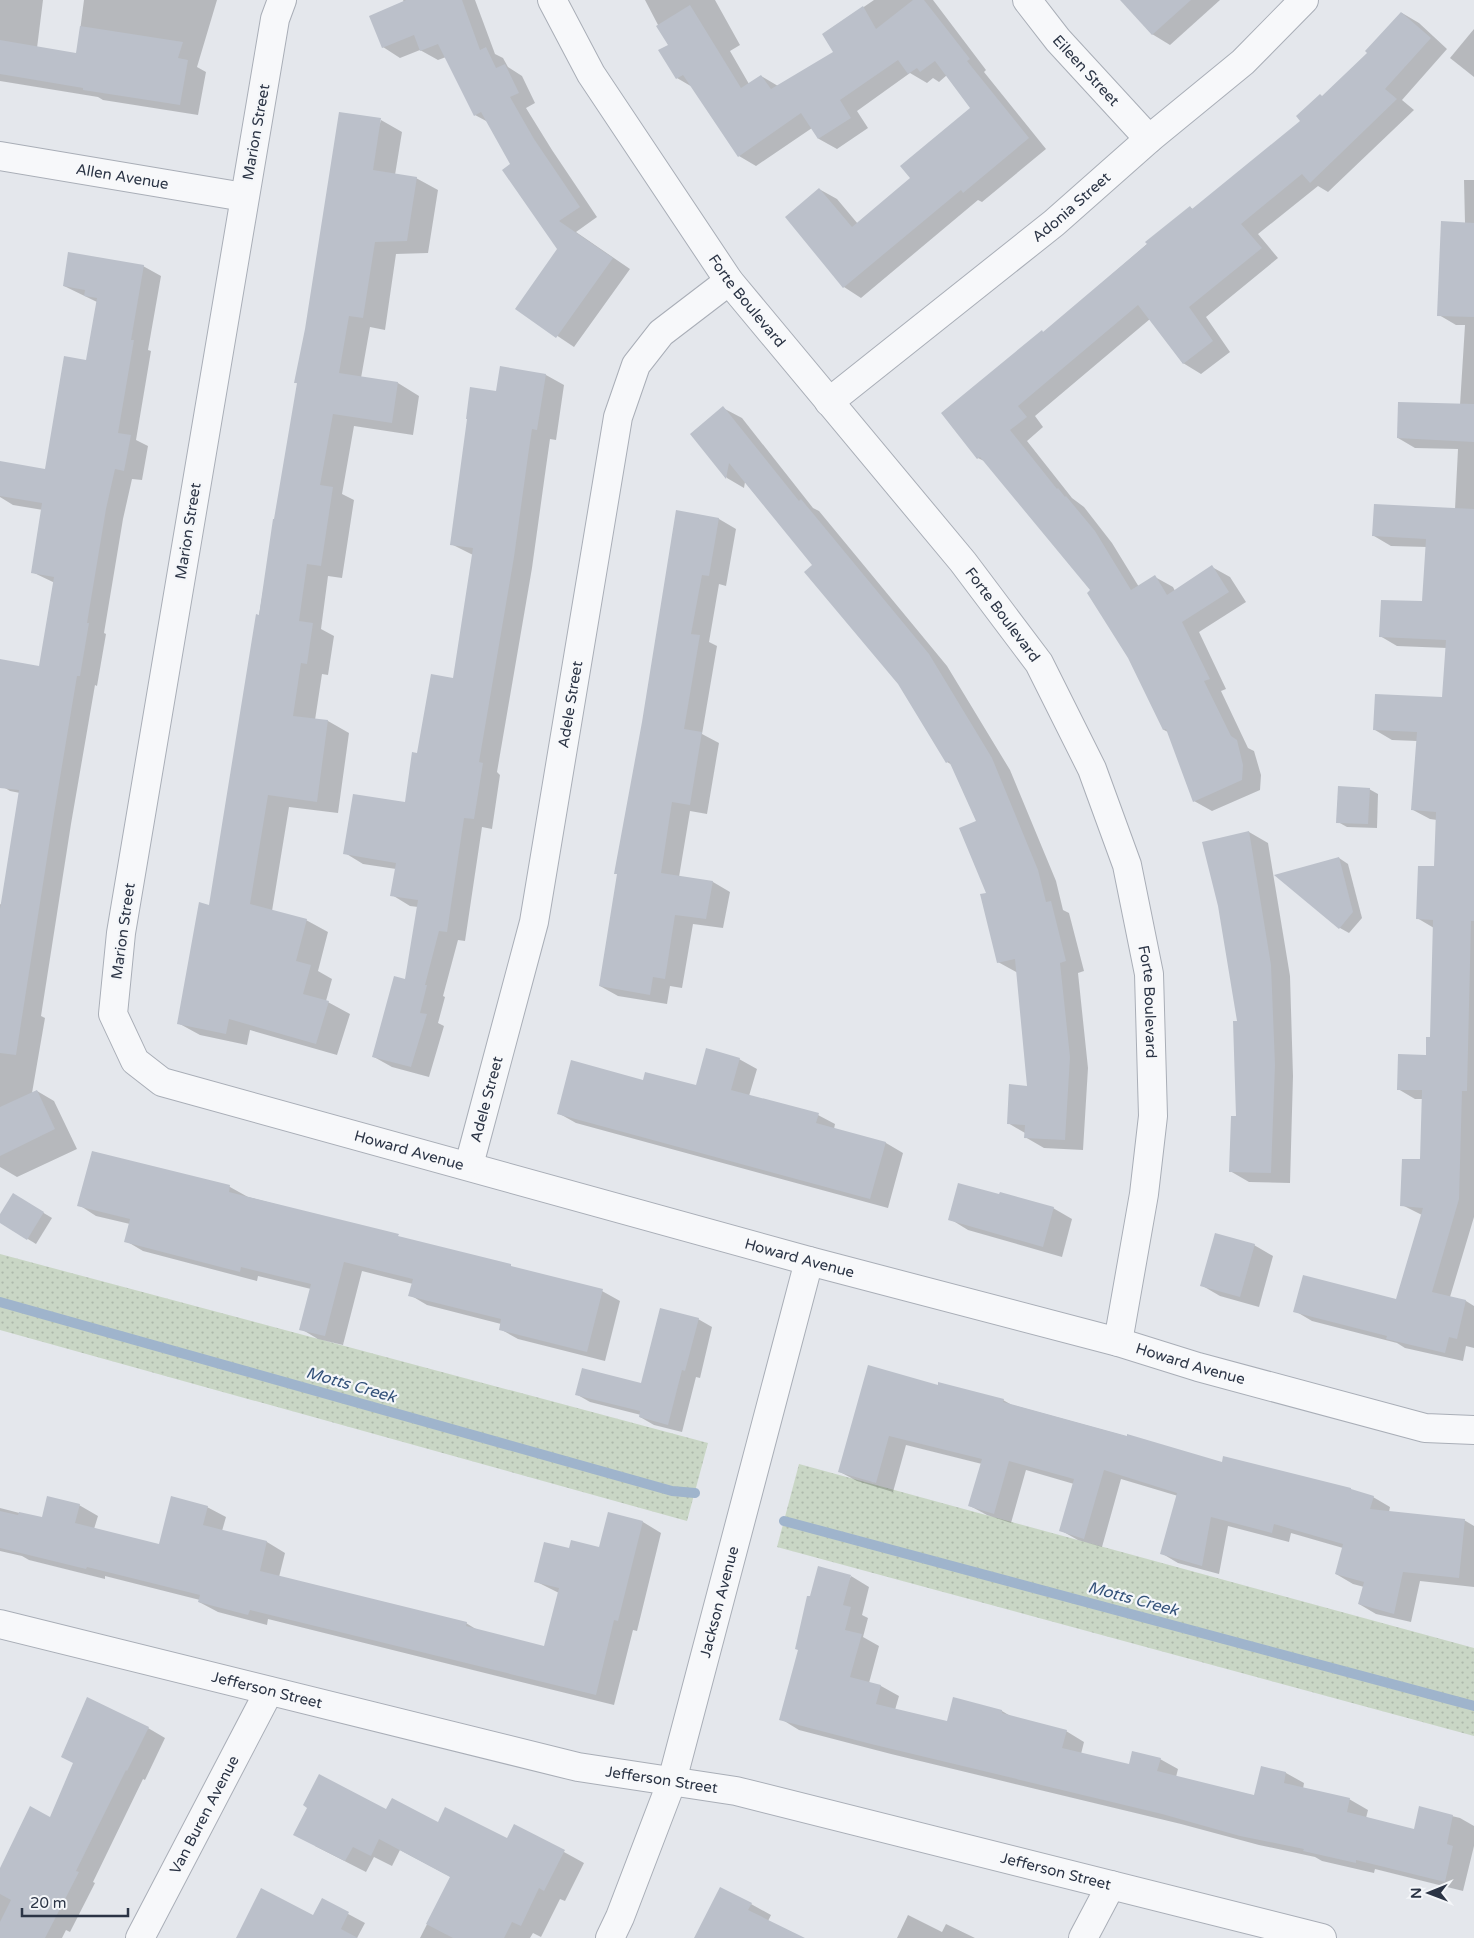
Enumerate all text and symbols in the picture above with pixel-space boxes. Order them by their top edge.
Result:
street label: Eileen Street [1049,31,1123,110]
street label: Marion Street [239,82,273,182]
street label: Allen Avenue [74,160,170,193]
street label: Adonia Street [1029,168,1114,246]
street label: Forte Boulevard [705,251,789,351]
street label: Marion Street [171,481,205,581]
street label: Forte Boulevard [961,564,1044,665]
street label: Adele Street [554,659,586,749]
street label: Marion Street [107,881,139,980]
street label: Forte Boulevard [1134,944,1160,1059]
street label: Adele Street [466,1054,507,1144]
street label: Howard Avenue [352,1127,466,1174]
street label: Howard Avenue [743,1235,856,1282]
street label: Howard Avenue [1134,1339,1247,1388]
water label: Motts Creek [304,1363,400,1408]
street label: Jackson Avenue [696,1544,742,1660]
water label: Motts Creek [1086,1577,1182,1621]
street label: Jefferson Street [210,1668,324,1712]
street label: Van Buren Avenue [166,1752,243,1877]
street label: Jefferson Street [604,1762,719,1797]
street label: Jefferson Street [999,1849,1113,1894]
north arrow [1404,1868,1454,1918]
scale bar [22,1886,129,1918]
text: N [1408,1887,1425,1899]
text: 20 m [30,1894,67,1912]

